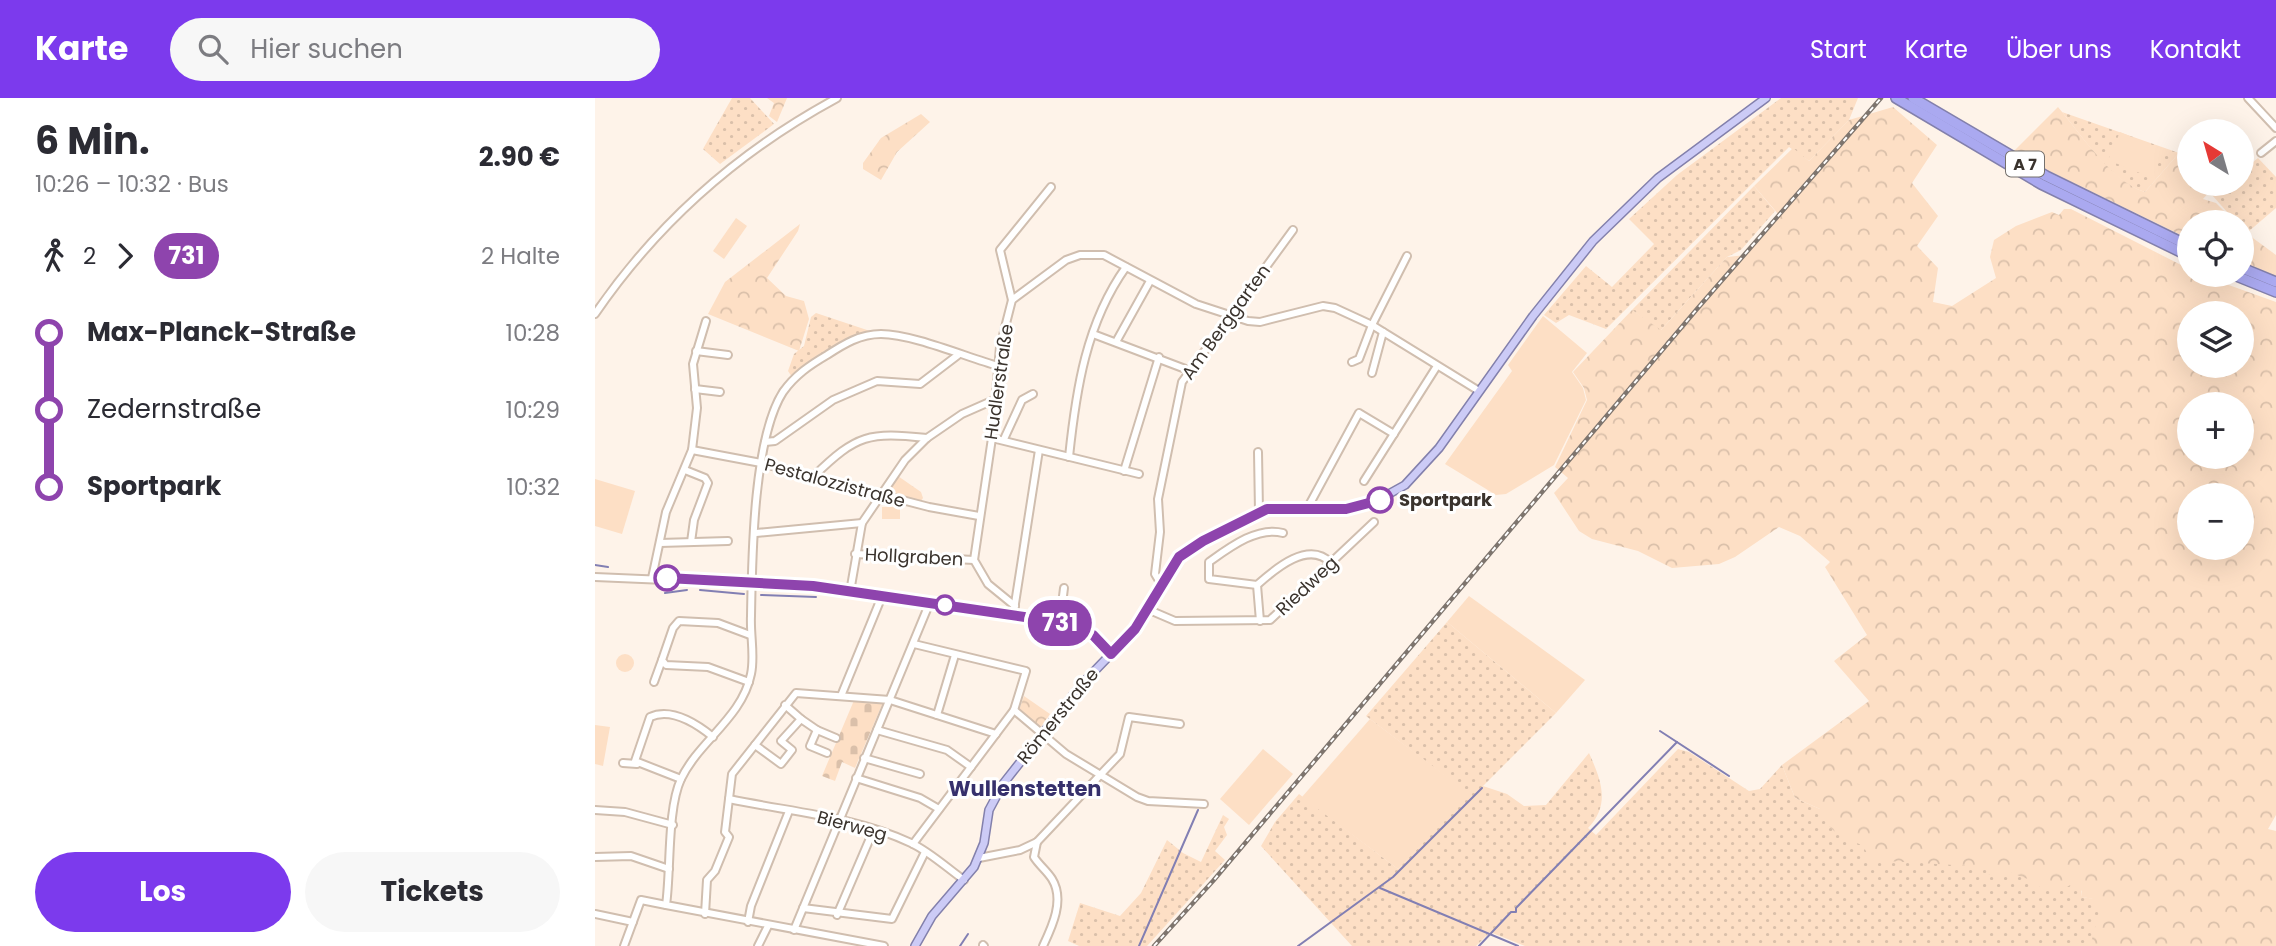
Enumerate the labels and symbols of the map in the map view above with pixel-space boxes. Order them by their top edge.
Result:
north arrow [2177,119,2254,196]
road number: A 7 [2006,152,2044,176]
street label: Am Berggarten [1175,259,1276,384]
street label: Hudlerstraße [978,322,1019,441]
street label: Pestalozzistraße [762,452,908,513]
marker: Sportpark [1367,487,1393,513]
place label: Sportpark [1399,487,1493,512]
street label: Hollgraben [864,541,964,572]
street label: Riedweg [1270,550,1343,621]
unlabelled marker [654,565,680,591]
unlabelled marker [935,595,955,615]
line badge: 731 [1020,600,1100,646]
street label: Römerstraße [1011,662,1104,769]
district label: Wullenstetten [948,774,1102,803]
street label: Bierweg [814,804,890,847]

